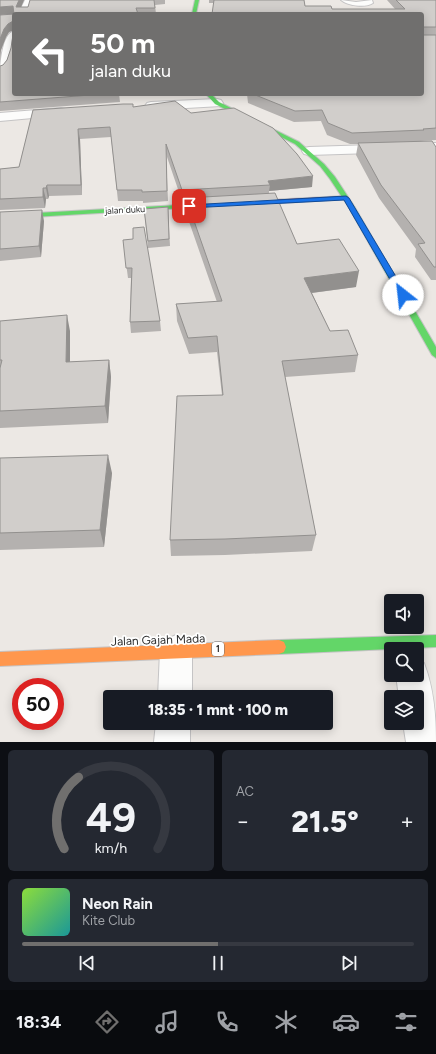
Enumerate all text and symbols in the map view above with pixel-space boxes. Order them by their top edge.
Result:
text: 50 m [90,26,156,60]
icon: left [24,28,76,80]
text: jalan duku [90,60,171,82]
pin [172,189,206,223]
icon: arrive [178,195,200,217]
street label: jalan duku [103,203,145,216]
position arrow [382,274,424,316]
map controls [384,594,424,730]
button: sound [384,594,424,634]
street label: Jalan Gajah Mada [111,631,205,649]
road number: 1 [212,642,224,656]
button: search [384,642,424,682]
speed limit sign: 50 [12,678,64,730]
button: layers [384,690,424,730]
text: 18:35 · 1 mnt · 100 m [148,701,288,719]
text: AC [236,784,254,799]
text: 49 [86,791,136,841]
text: 21.5° [291,803,359,840]
text: − [236,808,250,835]
text: + [400,808,414,835]
text: km/h [95,838,127,856]
text: Neon Rain [82,895,153,913]
text: Kite Club [82,913,135,928]
icon: previous [76,952,98,974]
icon: pause [207,952,229,974]
icon: next [338,952,360,974]
icon: directions [93,1008,121,1036]
icon: music [153,1008,181,1036]
icon: phone [213,1008,241,1036]
icon: climate [272,1008,300,1036]
icon: car [332,1008,360,1036]
icon: filters [392,1008,420,1036]
text: 18:34 [16,1011,61,1033]

